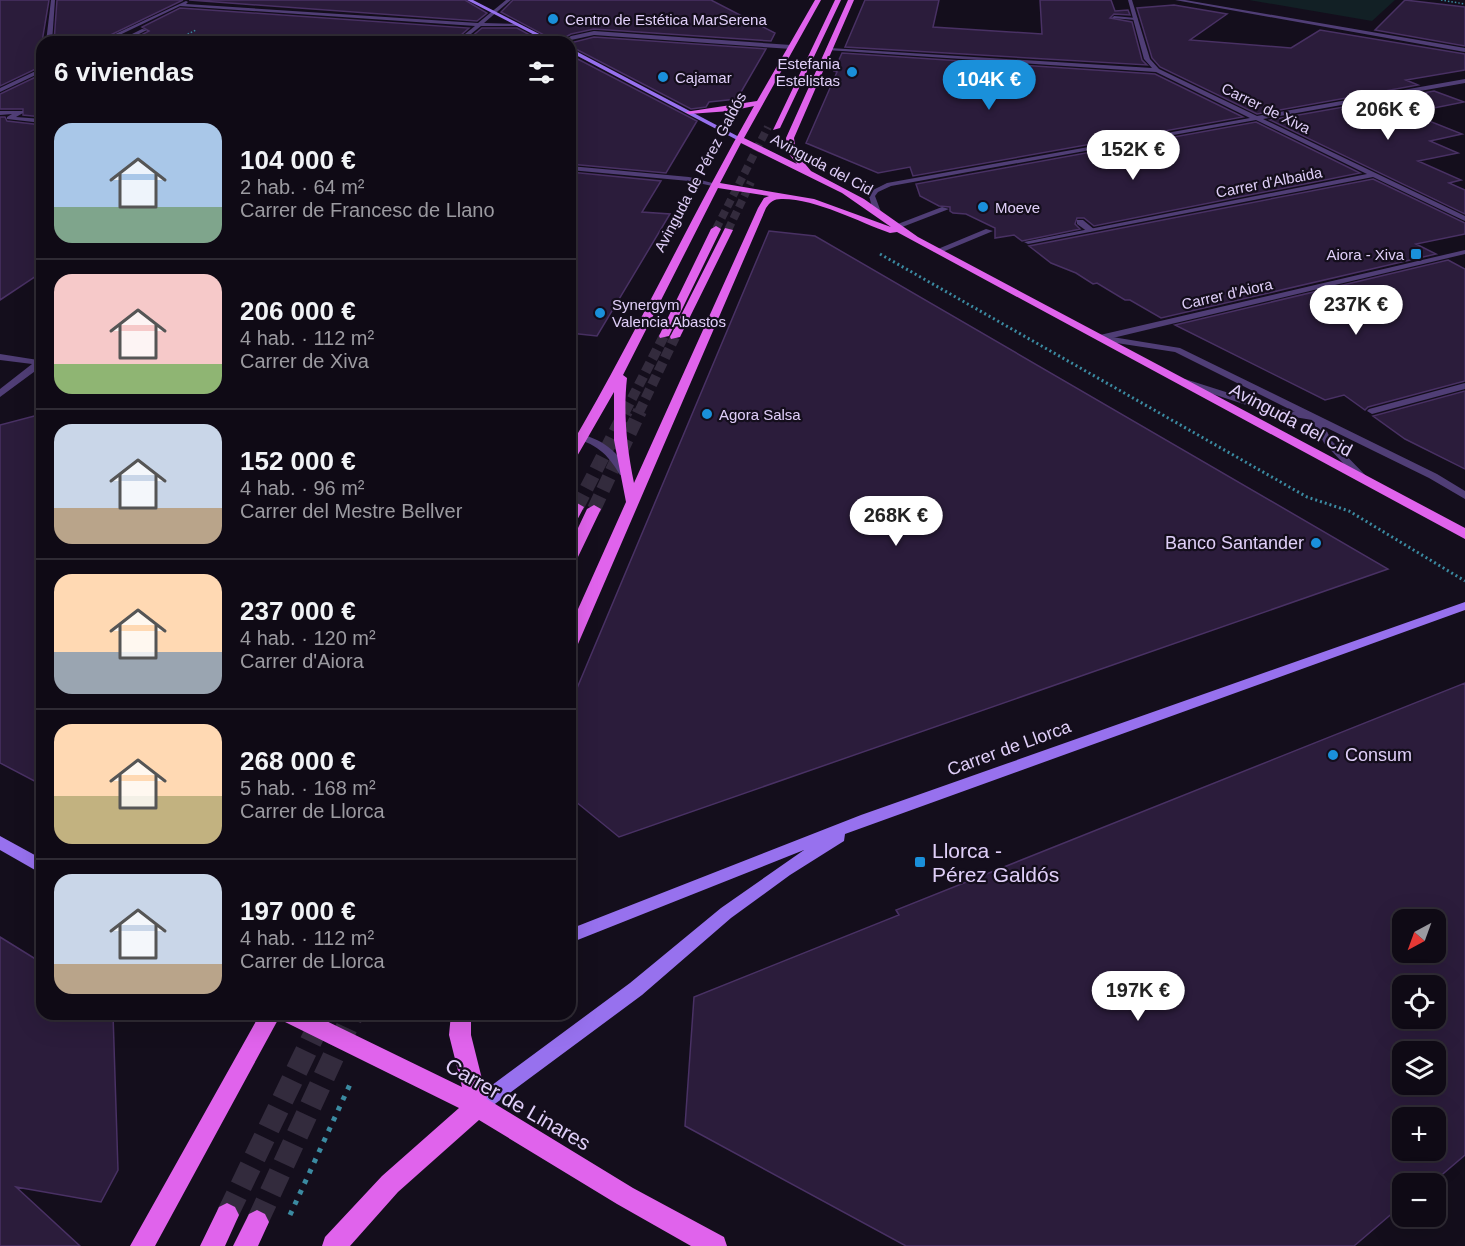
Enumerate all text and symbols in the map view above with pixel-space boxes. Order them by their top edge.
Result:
place label: Centro de Estética MarSerena [565,11,767,28]
marker: Centro de Estética MarSerena [546,12,560,26]
place label: Estefania Estelistas [776,55,841,89]
icon: filters [525,56,558,89]
text: 6 viviendas [54,57,194,87]
pin: 104K € [940,60,1038,111]
marker: Estefania Estelistas [845,65,859,79]
text: 104K € [957,68,1021,90]
place label: Cajamar [675,69,732,86]
marker: Cajamar [656,70,670,84]
street label: Carrer de Xiva [1219,79,1314,137]
street label: Avinguda de Pérez Galdós [651,89,749,255]
pin: 206K € [1339,90,1437,141]
text: 206K € [1356,98,1420,120]
street label: Avinguda del Cid [768,130,876,198]
pin: 152K € [1084,130,1182,181]
text: 152K € [1101,138,1165,160]
text: 104 000 € [240,145,356,175]
icon: home [102,147,174,219]
street label: Carrer d'Albaida [1214,163,1324,201]
text: 2 hab. · 64 m² [240,176,365,198]
text: Carrer de Francesc de Llano [240,199,495,221]
place label: Moeve [995,199,1040,216]
marker: Moeve [976,200,990,214]
place label: Aiora - Xiva [1326,246,1405,263]
marker: Aiora - Xiva [1409,247,1423,261]
street label: Carrer d'Aiora [1180,275,1275,313]
pin: 237K € [1307,285,1405,336]
text: 237K € [1324,293,1388,315]
text: 206 000 € [240,296,356,326]
place label: Synergym Valencia Abastos [612,296,726,330]
icon: home [102,298,174,370]
marker: Synergym Valencia Abastos [593,306,607,320]
text: 4 hab. · 112 m² [240,327,374,349]
text: Carrer de Xiva [240,350,369,372]
street label: Avinguda del Cid [1226,379,1356,461]
place label: Agora Salsa [719,406,801,423]
marker: Agora Salsa [700,407,714,421]
text: 152 000 € [240,446,356,476]
icon: home [102,448,174,520]
text: 4 hab. · 96 m² [240,477,365,499]
pin: 268K € [847,496,945,547]
text: Carrer del Mestre Bellver [240,500,462,522]
text: 268K € [864,504,928,526]
place label: Banco Santander [1165,533,1304,553]
marker: Banco Santander [1309,536,1323,550]
text: 237 000 € [240,596,356,626]
icon: home [102,598,174,670]
text: 4 hab. · 120 m² [240,627,376,649]
text: Carrer d'Aiora [240,650,364,672]
street label: Carrer de Llorca [944,716,1074,780]
place label: Consum [1345,745,1412,765]
text: 268 000 € [240,746,356,776]
icon: home [102,748,174,820]
marker: Consum [1326,748,1340,762]
text: 5 hab. · 168 m² [240,777,376,799]
text: Carrer de Llorca [240,800,385,822]
place label: Llorca - Pérez Galdós [932,839,1059,886]
marker: Llorca - Pérez Galdós [913,855,927,869]
text: 197 000 € [240,896,356,926]
icon: home [102,898,174,970]
north arrow [1392,909,1446,963]
map controls [1392,909,1446,1227]
text: 4 hab. · 112 m² [240,927,374,949]
text: Carrer de Llorca [240,950,385,972]
pin: 197K € [1089,971,1187,1022]
button: locate [1392,975,1446,1029]
text: 197K € [1106,979,1170,1001]
button: layers [1392,1041,1446,1095]
street label: Carrer de Linares [441,1053,595,1155]
button: + [1392,1107,1446,1161]
button: − [1392,1173,1446,1227]

